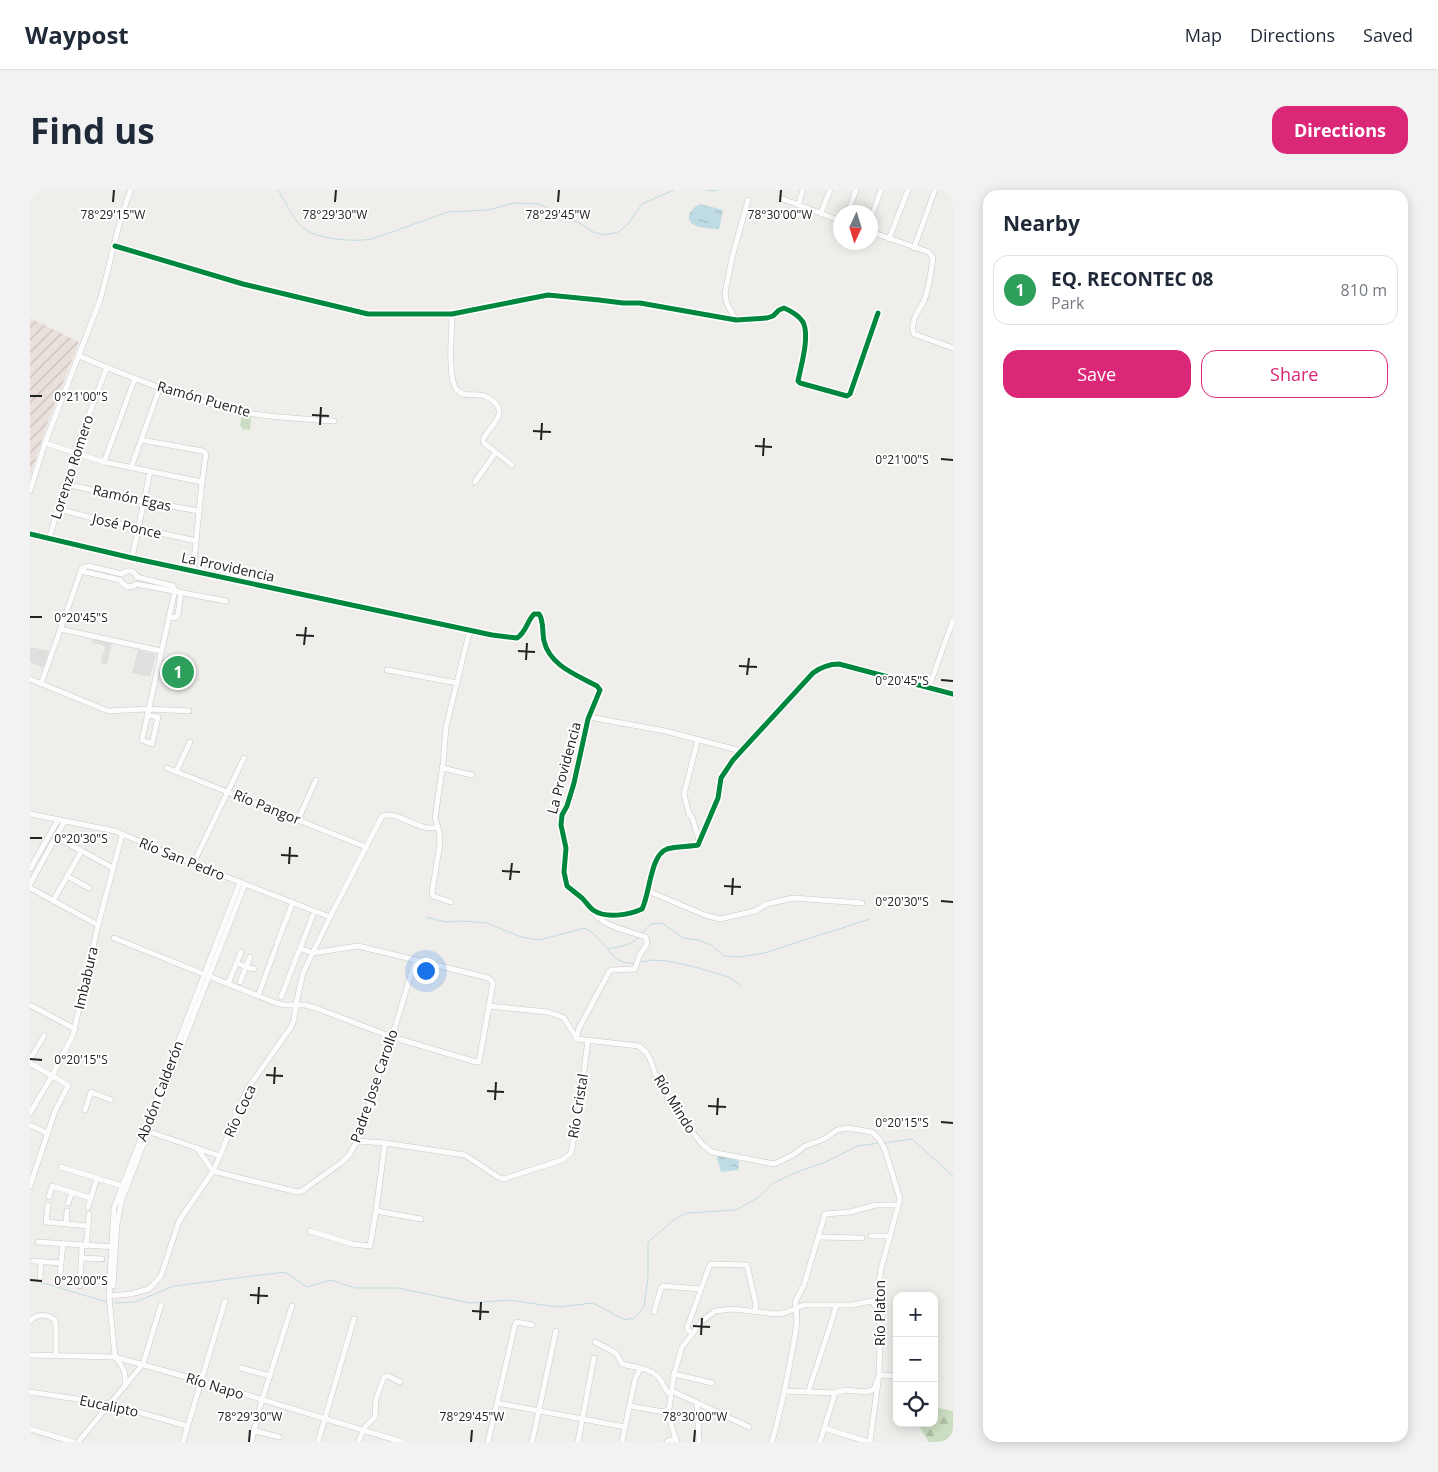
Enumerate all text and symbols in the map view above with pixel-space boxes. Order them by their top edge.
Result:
text: Waypost [25,18,129,51]
text: Map [1185,23,1222,47]
text: Directions [1250,23,1335,47]
text: Saved [1363,23,1413,47]
button: Directions [1272,106,1408,154]
text: Find us [30,107,155,154]
north arrow [833,205,878,250]
text: 78°29'15"W [81,206,145,223]
text: 78°29'30"W [303,206,367,223]
text: 78°29'45"W [526,206,590,223]
text: 78°30'00"W [748,206,812,223]
text: Nearby [1003,209,1080,237]
text: EQ. RECONTEC 08 [1051,266,1213,292]
text: 1 [1015,279,1025,301]
text: 810 m [1341,279,1387,301]
text: Park [1051,292,1084,314]
button: Save [1003,350,1191,398]
button: Share [1201,350,1388,398]
street label: Ramón Puente [155,376,253,421]
text: 0°21'00"S [54,388,108,405]
street label: Lorenzo Romero [46,412,97,521]
text: 0°21'00"S [875,451,929,468]
street label: Ramón Egas [91,480,173,515]
street label: José Ponce [89,508,164,543]
street label: La Providencia [180,547,276,586]
text: 0°20'45"S [54,609,108,626]
pin: 1 [162,653,194,691]
text: 0°20'45"S [875,672,929,689]
street label: La Providencia [542,720,585,816]
street label: Río Pangor [231,784,304,829]
text: 0°20'30"S [54,830,108,847]
street label: Río San Pedro [136,833,228,884]
text: 0°20'30"S [875,893,929,910]
street label: Imbabura [69,945,102,1011]
your location [413,958,439,984]
street label: Padre Jose Carollo [345,1027,402,1145]
street label: Abdón Calderón [132,1038,187,1144]
text: 0°20'15"S [54,1051,108,1068]
street label: Río Mindo [650,1071,701,1137]
street label: Río Cristal [563,1072,592,1140]
street label: Río Coca [219,1081,260,1140]
text: 0°20'15"S [875,1114,929,1131]
text: 0°20'00"S [54,1272,108,1289]
street label: Río Platon [870,1280,889,1346]
map controls [893,1292,938,1427]
button: + [893,1292,938,1337]
button: − [893,1337,938,1382]
street label: Río Napo [184,1368,246,1403]
button: locate [893,1382,938,1427]
street label: Eucalipto [78,1390,140,1421]
text: 78°29'30"W [218,1408,282,1425]
text: 78°29'45"W [440,1408,504,1425]
text: 78°30'00"W [663,1408,727,1425]

